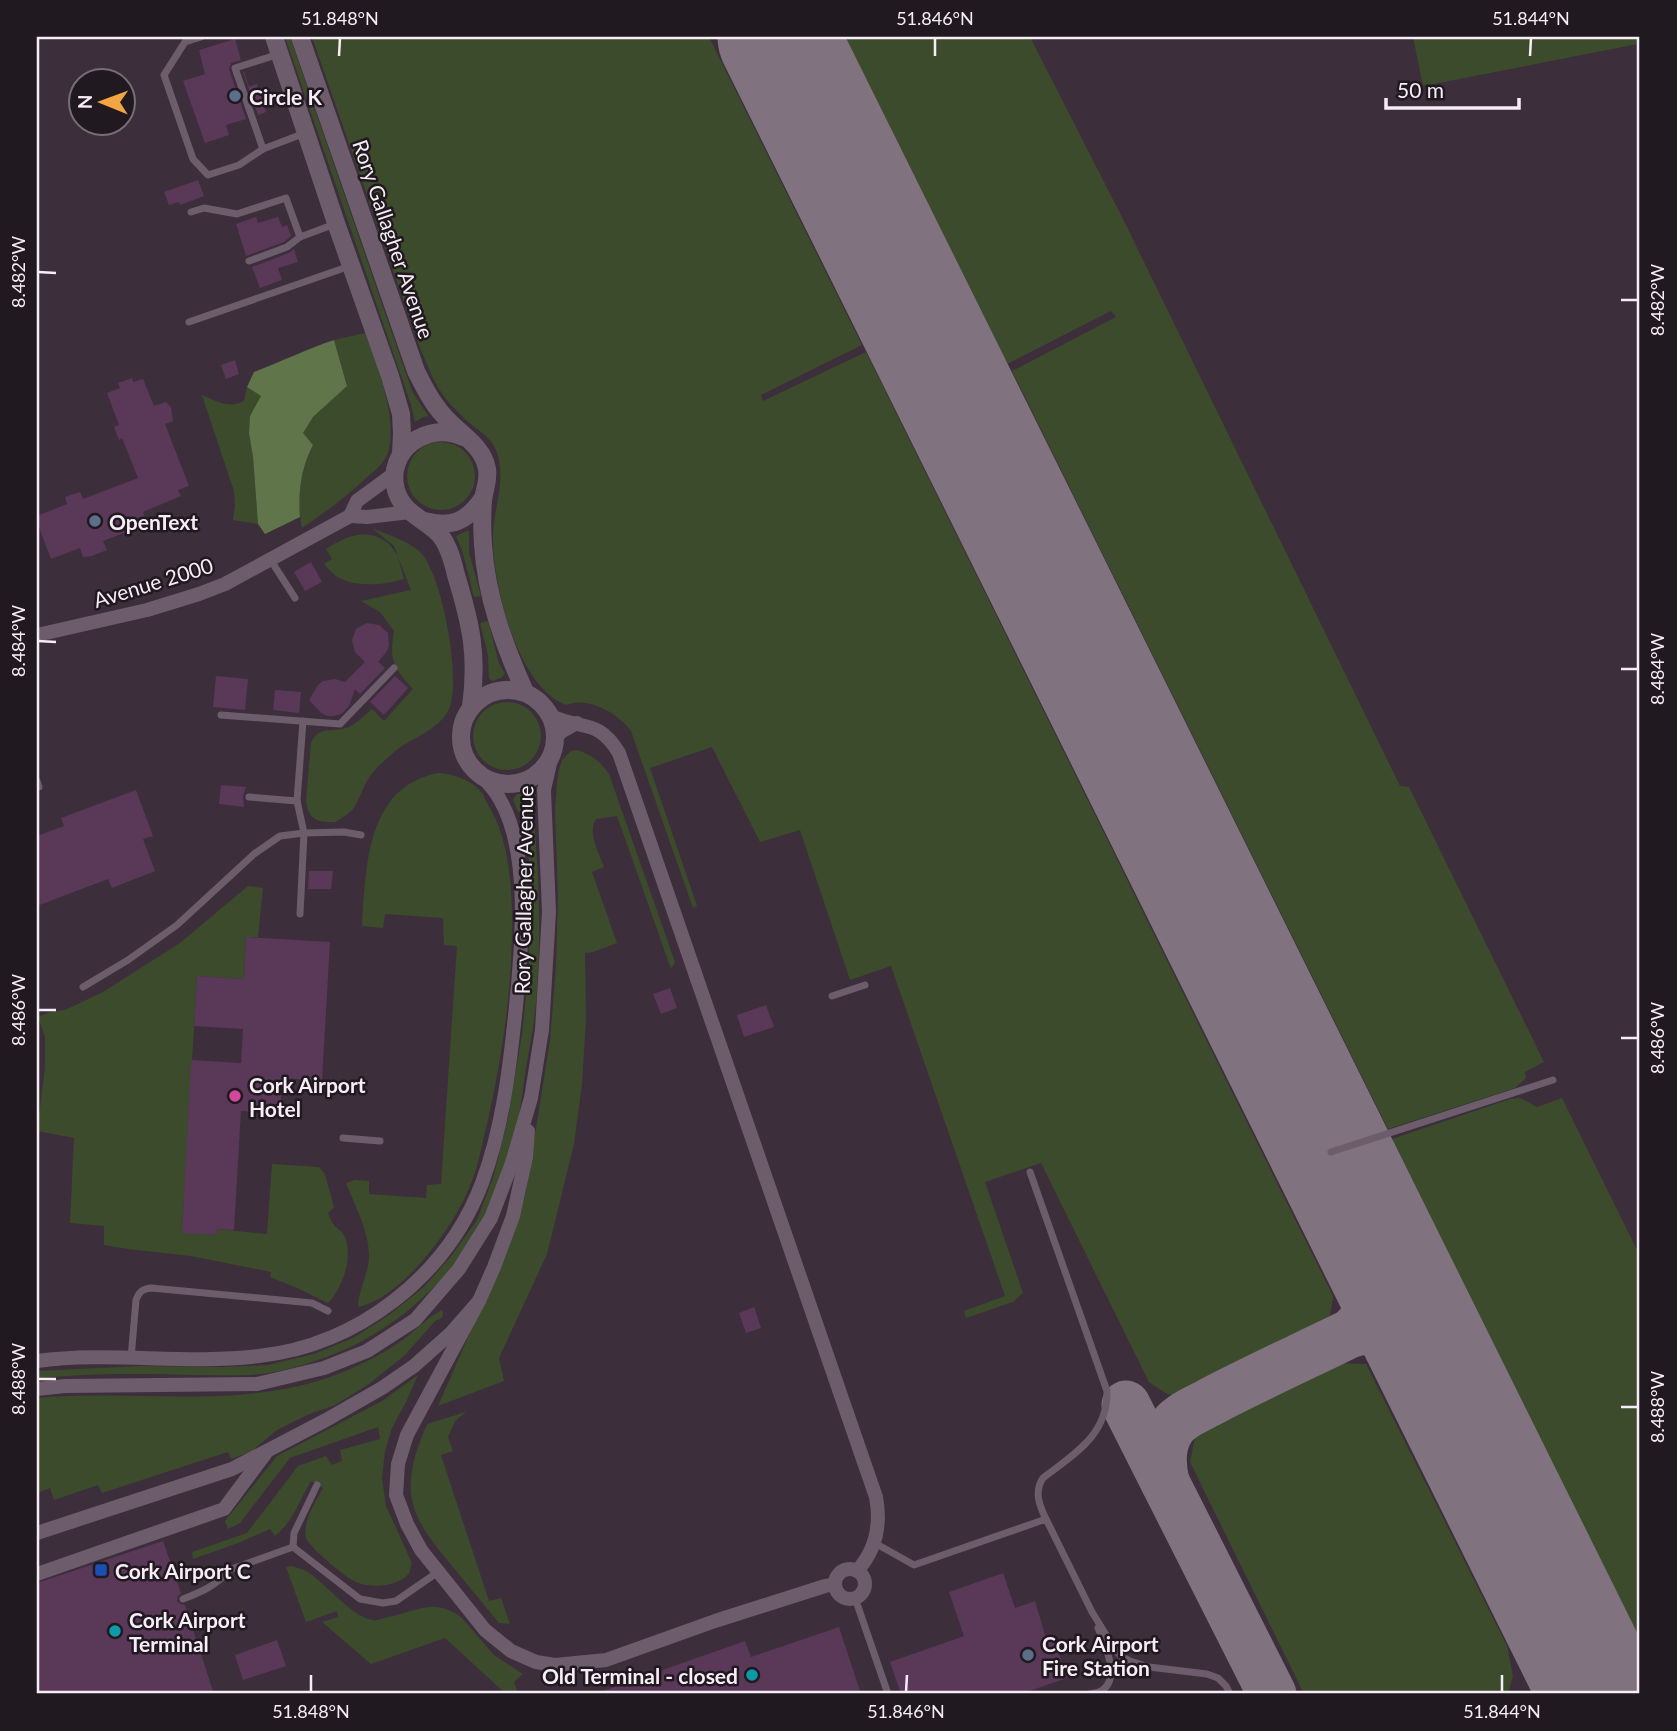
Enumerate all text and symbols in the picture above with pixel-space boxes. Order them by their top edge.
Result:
text: 51.848°N [301,7,379,29]
text: 51.846°N [896,7,974,29]
text: 51.844°N [1492,7,1570,29]
north arrow [66,66,136,136]
scale bar [1386,66,1520,110]
text: 50 m [1397,77,1444,102]
place label: Circle K [249,84,322,109]
marker: Circle K [227,88,243,104]
text: N [73,94,96,109]
street label: Rory Gallagher Avenue [348,136,440,342]
text: 8.482°W [7,236,29,308]
text: 8.482°W [1646,264,1668,336]
place label: OpenText [109,509,198,534]
marker: OpenText [87,513,103,529]
street label: Avenue 2000 [90,552,216,612]
text: 8.484°W [7,605,29,677]
text: 8.484°W [1646,633,1668,705]
street label: Rory Gallagher Avenue [509,785,537,995]
text: 8.486°W [7,974,29,1046]
text: 8.486°W [1646,1002,1668,1074]
place label: Cork Airport Hotel [249,1072,366,1121]
marker: Cork Airport Hotel [227,1088,243,1104]
text: 8.488°W [7,1343,29,1415]
text: 8.488°W [1646,1371,1668,1443]
place label: Cork Airport C [115,1558,251,1583]
marker: Cork Airport C [93,1562,109,1578]
place label: Cork Airport Terminal [129,1607,246,1656]
marker: Cork Airport Terminal [107,1623,123,1639]
place label: Cork Airport Fire Station [1042,1631,1159,1680]
marker: Cork Airport Fire Station [1020,1647,1036,1663]
place label: Old Terminal - closed [542,1663,738,1688]
marker: Old Terminal - closed [744,1667,760,1683]
text: 51.848°N [272,1700,350,1722]
text: 51.846°N [867,1700,945,1722]
text: 51.844°N [1463,1700,1541,1722]

